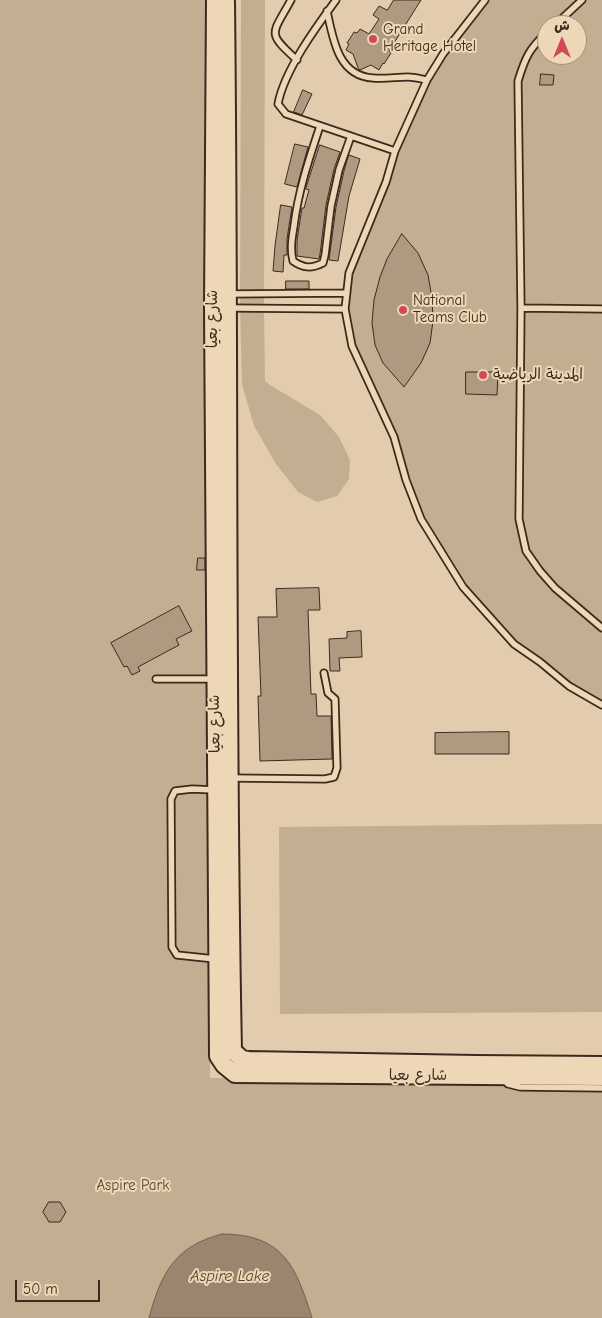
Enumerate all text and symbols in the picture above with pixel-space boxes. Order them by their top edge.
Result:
north arrow [537,15,587,65]
text: ش [554,17,570,34]
place label: Grand Heritage Hotel [383,21,476,56]
marker: Grand Heritage Hotel [367,33,379,45]
street label: شارع بعيا [204,290,222,348]
place label: National Teams Club [413,292,487,327]
marker: National Teams Club [397,304,409,316]
place label: المدينة الرياضية [493,366,583,384]
marker: المدينة الرياضية [477,369,489,381]
street label: شارع بعيا [205,695,225,753]
street label: شارع بعيا [389,1067,447,1085]
park label: Aspire Park [96,1177,170,1195]
water label: Aspire Lake [190,1266,270,1286]
scale bar [18,1270,102,1302]
text: 50 m [23,1280,58,1298]

